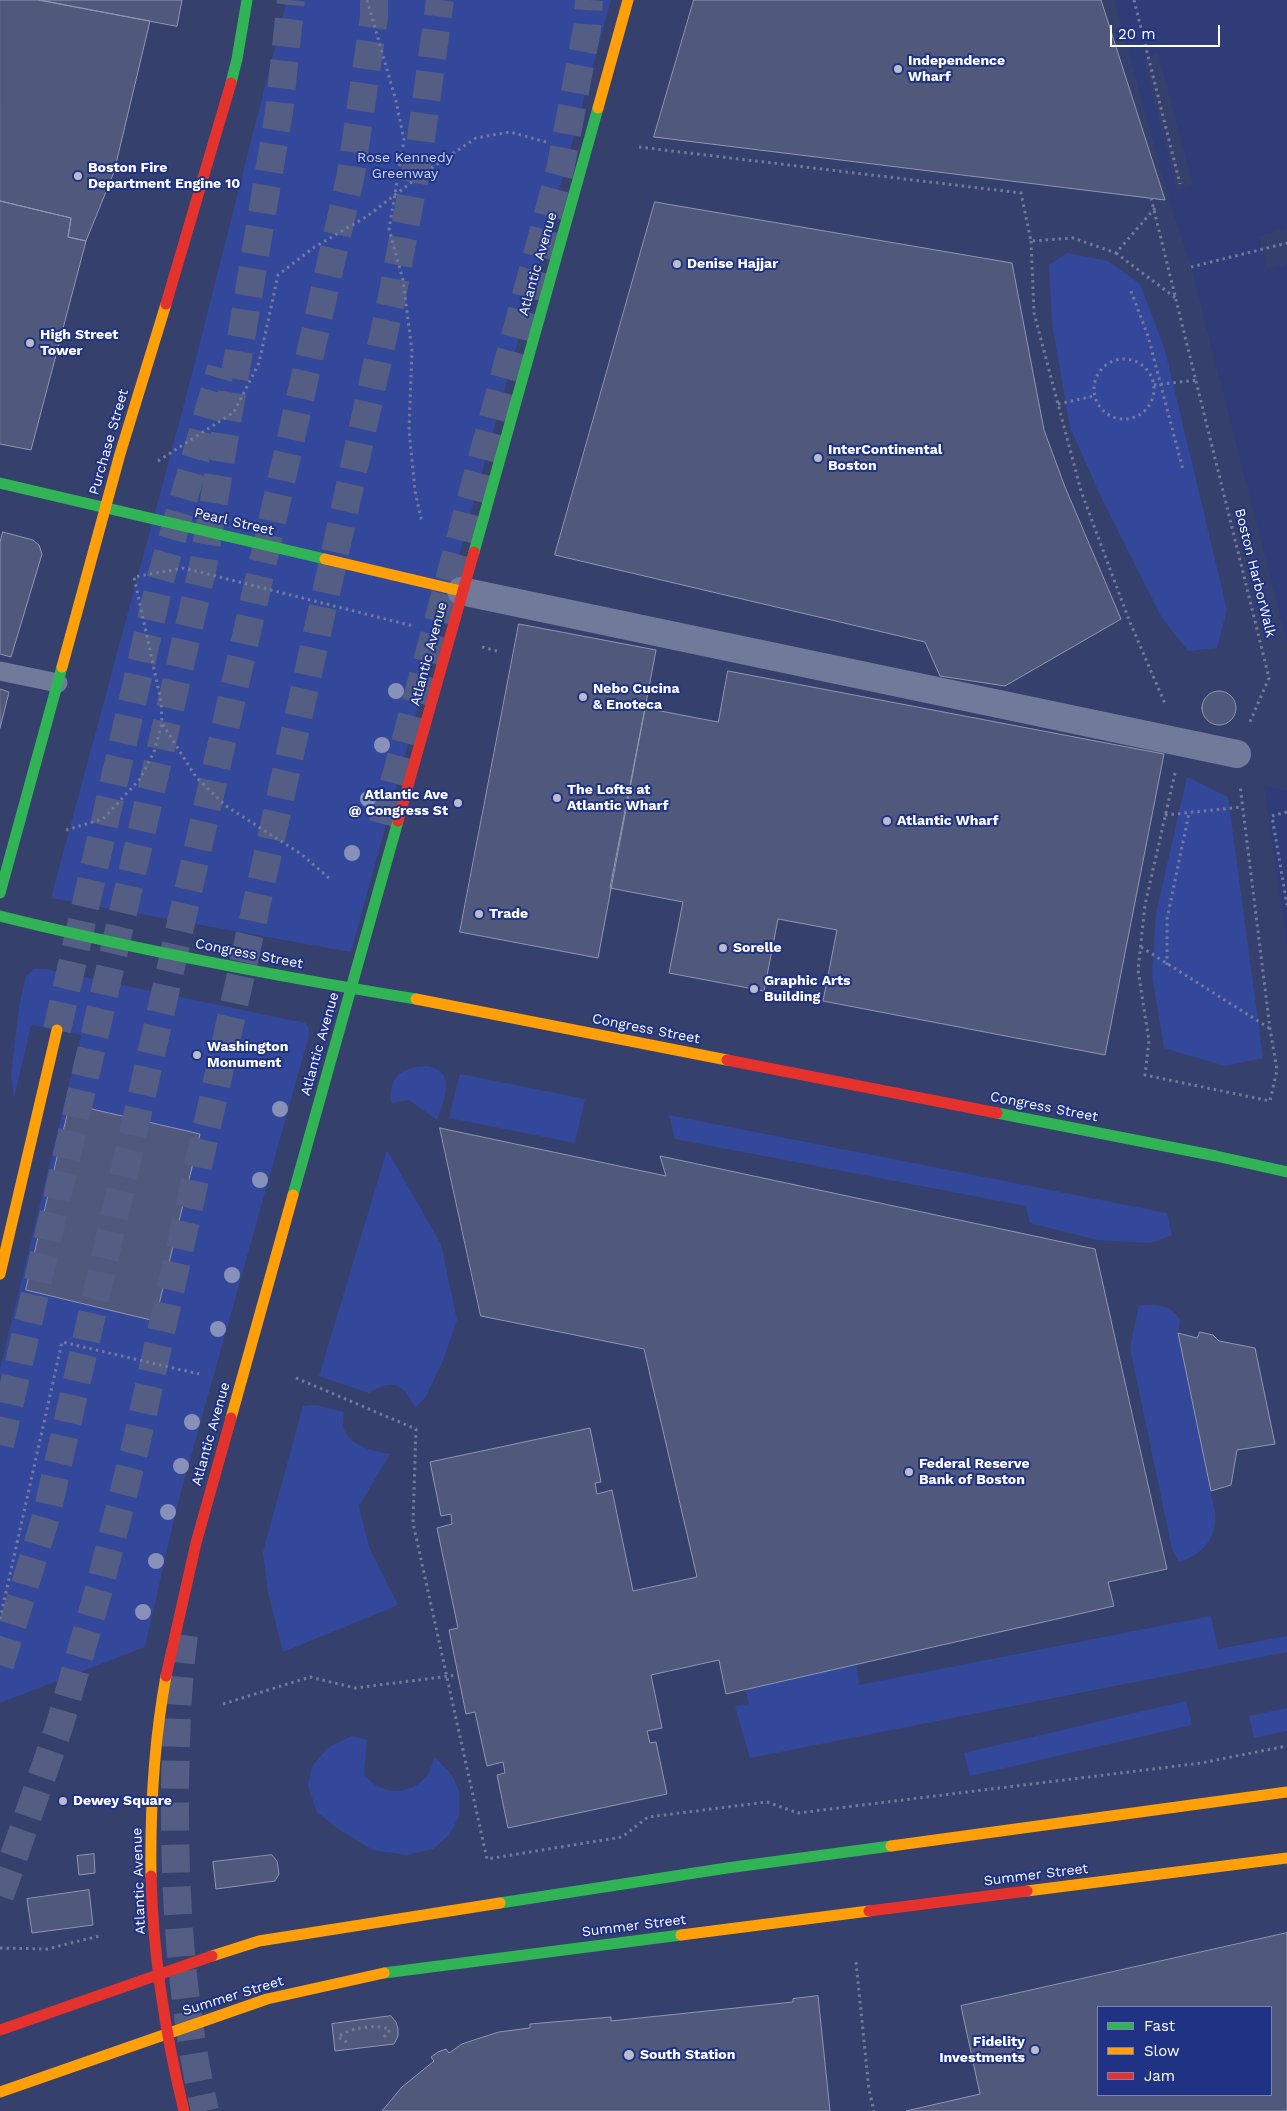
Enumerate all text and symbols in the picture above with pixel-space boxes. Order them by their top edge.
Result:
scale bar [1112,15,1222,47]
text: 20 m [1118,25,1156,43]
place label: Independence Wharf [908,53,1005,85]
marker: Independence Wharf [892,63,904,75]
park label: Rose Kennedy Greenway [357,150,453,182]
place label: Boston Fire Department Engine 10 [88,160,240,192]
marker: Boston Fire Department Engine 10 [72,170,84,182]
street label: Atlantic Avenue [515,210,561,318]
place label: Denise Hajjar [687,256,778,272]
marker: Denise Hajjar [671,258,683,270]
place label: High Street Tower [40,327,118,360]
marker: High Street Tower [24,337,36,349]
street label: Purchase Street [86,387,132,497]
place label: InterContinental Boston [828,442,942,474]
marker: InterContinental Boston [812,452,824,464]
street label: Pearl Street [192,505,276,539]
street label: Boston HarborWalk [1231,507,1279,639]
street label: Atlantic Avenue [407,600,451,708]
place label: Nebo Cucina & Enoteca [593,681,680,714]
marker: Nebo Cucina & Enoteca [577,691,589,703]
place label: The Lofts at Atlantic Wharf [567,782,669,814]
place label: Atlantic Ave @ Congress St [348,787,448,820]
marker: The Lofts at Atlantic Wharf [551,792,563,804]
marker: Atlantic Ave @ Congress St [452,797,464,809]
place label: Atlantic Wharf [897,813,999,829]
marker: Atlantic Wharf [881,815,893,827]
place label: Trade [489,906,528,922]
marker: Trade [473,908,485,920]
street label: Congress Street [194,935,304,973]
place label: Sorelle [733,940,782,956]
marker: Sorelle [717,942,729,954]
place label: Graphic Arts Building [764,973,851,1006]
marker: Graphic Arts Building [748,983,760,995]
street label: Atlantic Avenue [297,990,343,1098]
street label: Congress Street [591,1010,701,1048]
place label: Washington Monument [207,1039,288,1072]
marker: Washington Monument [191,1049,203,1061]
street label: Congress Street [989,1088,1099,1126]
street label: Atlantic Avenue [188,1380,234,1488]
place label: Federal Reserve Bank of Boston [919,1456,1030,1488]
marker: Federal Reserve Bank of Boston [903,1466,915,1478]
place label: Dewey Square [73,1793,172,1809]
marker: Dewey Square [57,1795,69,1807]
street label: Atlantic Avenue [129,1827,149,1935]
street label: Summer Street [983,1860,1089,1890]
street label: Summer Street [581,1911,687,1941]
street label: Summer Street [180,1973,286,2019]
legend [1097,2006,1272,2096]
text: Fast [1144,2017,1175,2035]
place label: Fidelity Investments [939,2034,1025,2066]
text: Slow [1144,2042,1180,2060]
marker: Fidelity Investments [1029,2044,1041,2056]
place label: South Station [640,2047,735,2063]
marker: South Station [622,2048,636,2062]
text: Jam [1144,2067,1175,2085]

